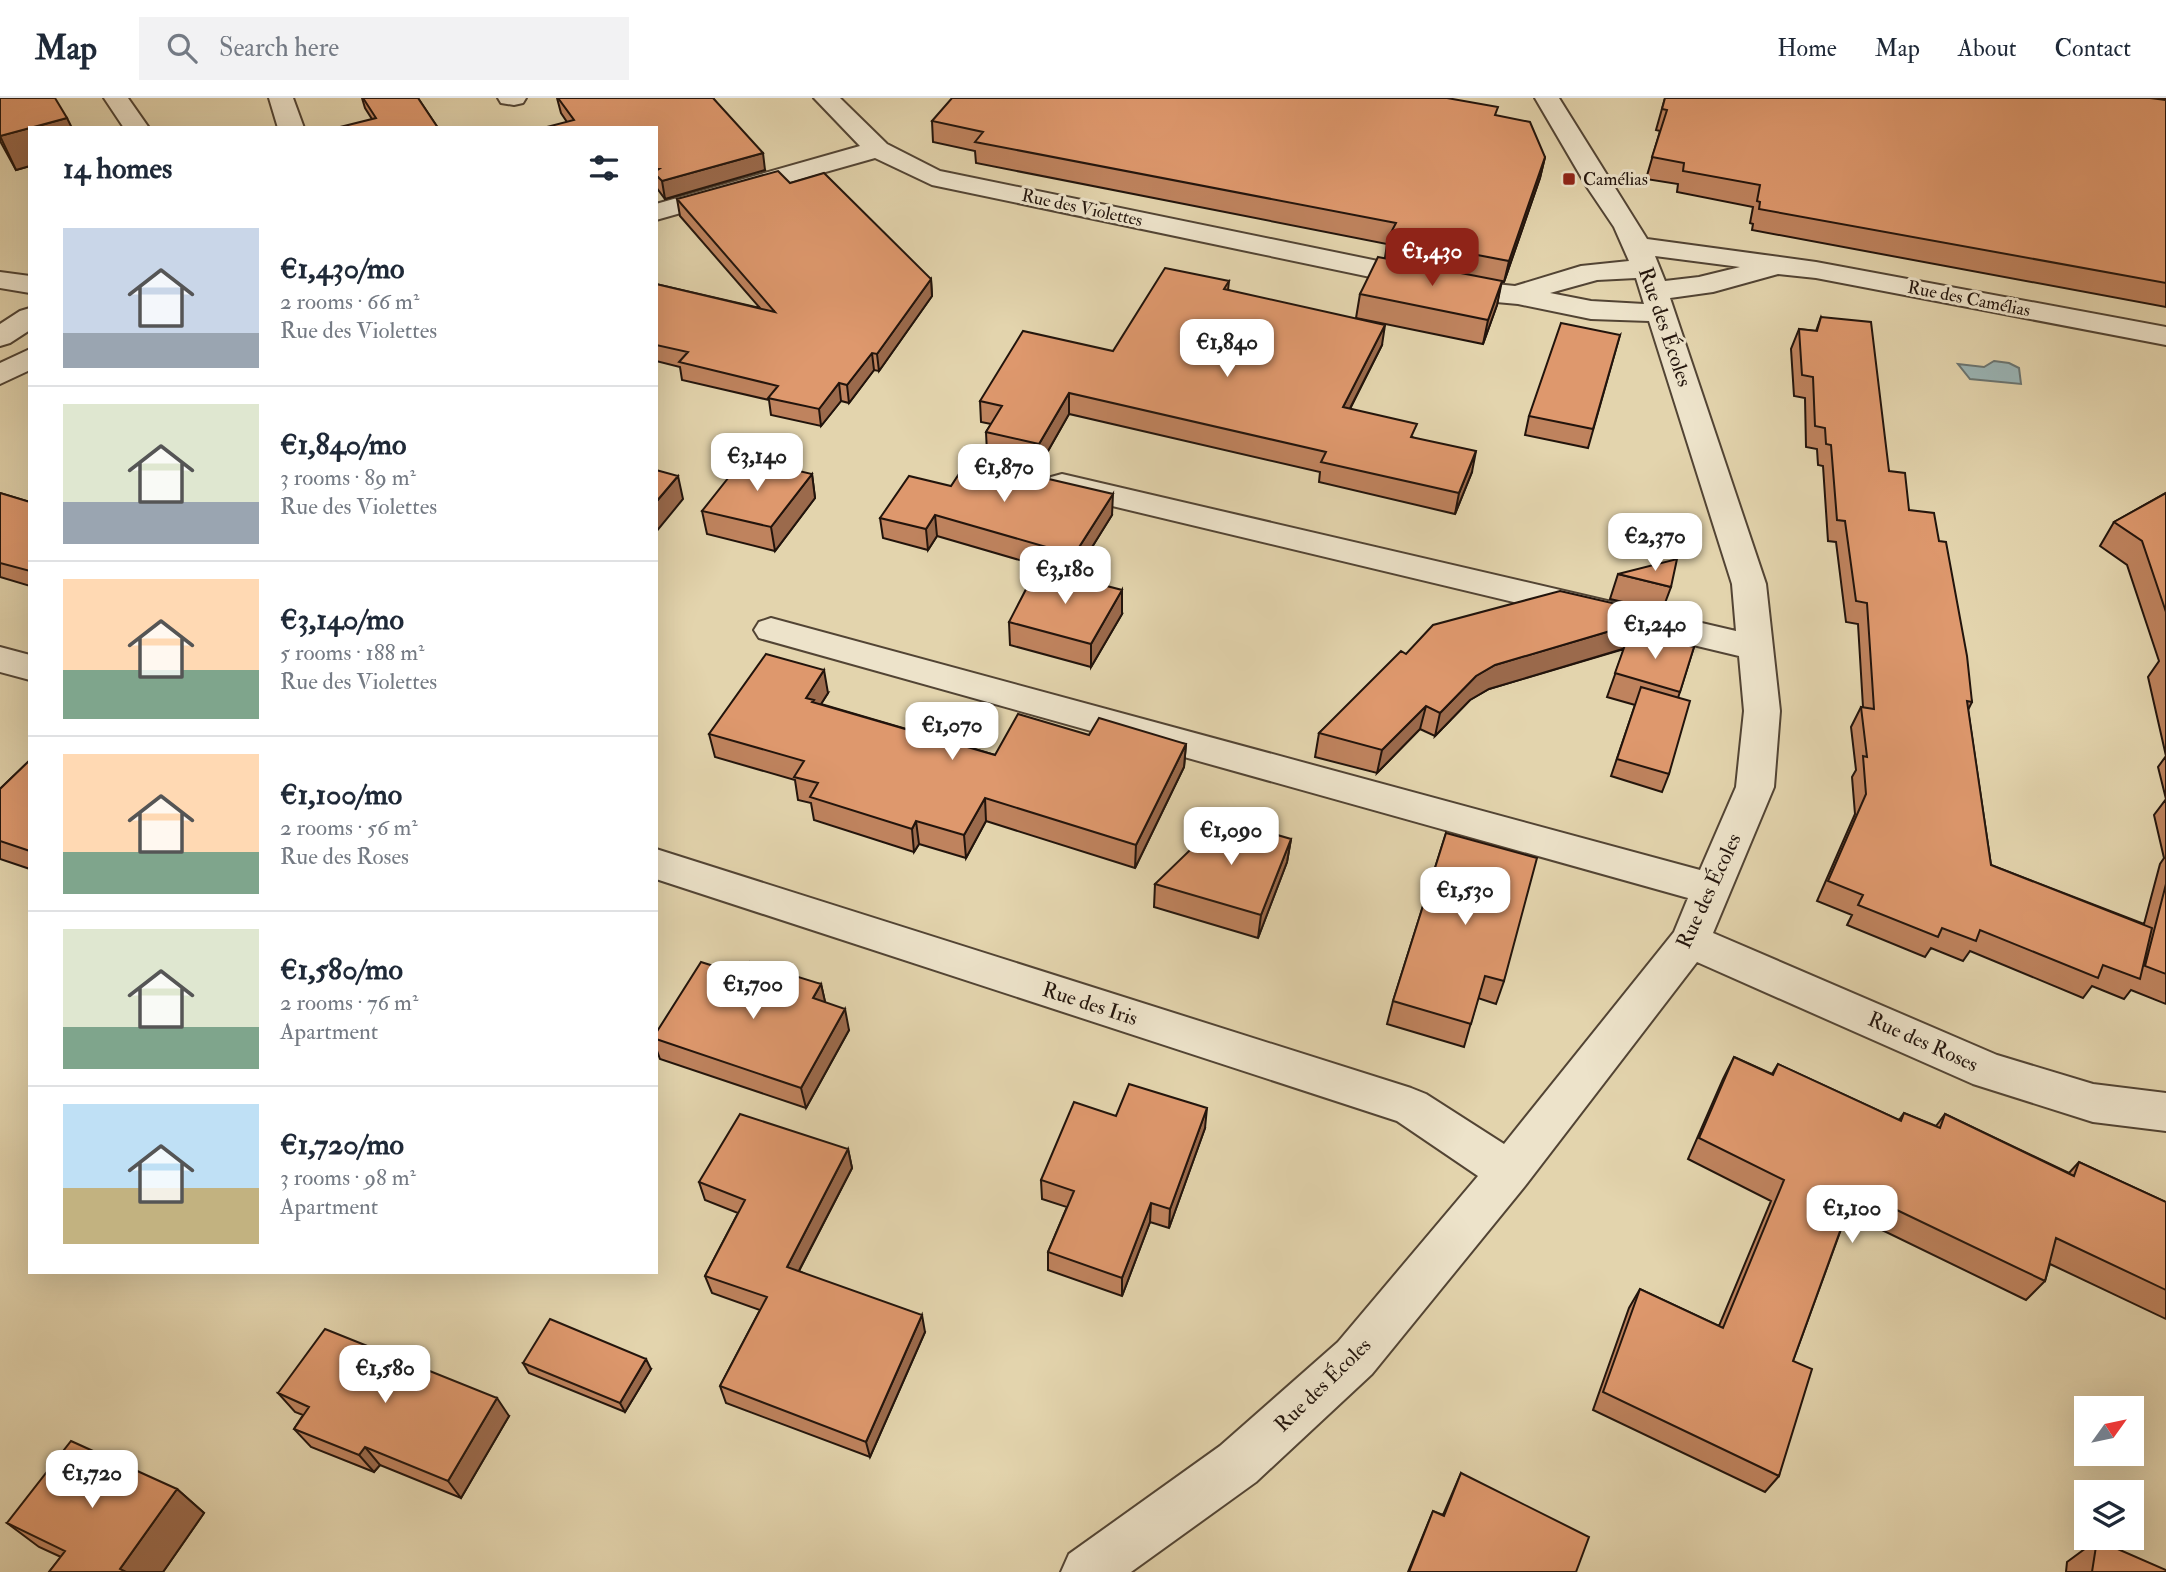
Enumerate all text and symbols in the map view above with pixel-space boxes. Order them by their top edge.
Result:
search box [139,17,629,80]
text: Map [35,28,97,69]
icon: search [163,29,201,67]
text: Search here [219,32,339,64]
text: Home [1777,33,1837,64]
text: Map [1875,33,1920,64]
text: About [1958,33,2017,64]
text: Contact [2055,33,2131,64]
icon: filters [585,149,623,187]
text: 14 homes [63,150,172,187]
place label: Camélias [1583,168,1648,191]
marker: Camélias [1561,171,1577,187]
street label: Rue des Violettes [1019,184,1145,232]
pin: €1,430 [1375,228,1489,288]
text: €1,430 [1402,236,1462,265]
text: €1,430/mo [280,250,405,287]
icon: home [119,256,203,340]
street label: Rue des Écoles [1632,264,1698,390]
street label: Rue des Camélias [1906,276,2032,322]
text: 2 rooms · 66 m² [280,287,419,316]
text: Rue des Violettes [280,316,437,345]
pin: €1,840 [1170,320,1284,379]
text: €1,840 [1196,327,1258,356]
text: €1,840/mo [280,426,406,463]
icon: home [119,432,203,516]
pin: €3,140 [700,434,814,493]
text: €3,140 [727,441,787,470]
pin: €1,870 [947,444,1061,504]
text: €1,870 [974,452,1034,481]
text: 3 rooms · 89 m² [280,463,416,492]
text: Rue des Violettes [280,492,437,521]
pin: €2,370 [1598,514,1712,573]
text: €2,370 [1624,521,1686,550]
pin: €3,180 [1008,546,1122,606]
text: €3,180 [1036,554,1094,583]
text: €3,140/mo [280,601,404,638]
pin: €1,240 [1598,602,1712,661]
icon: home [119,607,203,691]
text: €1,240 [1624,609,1686,638]
text: 5 rooms · 188 m² [280,638,424,667]
text: Rue des Violettes [280,667,437,696]
pin: €1,070 [895,702,1009,762]
text: €1,070 [921,710,983,739]
text: €1,100/mo [280,776,402,813]
icon: home [119,782,203,866]
pin: €1,090 [1174,808,1288,867]
text: 2 rooms · 56 m² [280,813,418,842]
text: €1,090 [1200,815,1262,844]
street label: Rue des Écoles [1670,829,1748,953]
text: Rue des Roses [280,842,409,871]
pin: €1,530 [1408,868,1522,927]
text: €1,530 [1436,875,1494,904]
text: €1,580/mo [280,951,403,988]
icon: home [119,957,203,1041]
pin: €1,700 [696,962,810,1021]
text: €1,700 [723,969,783,998]
street label: Rue des Iris [1039,976,1141,1032]
text: 2 rooms · 76 m² [280,988,418,1017]
street label: Rue des Roses [1864,1006,1982,1078]
text: Apartment [280,1017,378,1046]
text: €1,720/mo [280,1126,404,1163]
icon: home [119,1132,203,1216]
text: 3 rooms · 98 m² [280,1163,416,1192]
pin: €1,100 [1795,1186,1909,1245]
text: Apartment [280,1192,378,1221]
text: €1,100 [1823,1193,1881,1222]
street label: Rue des Écoles [1269,1332,1377,1438]
pin: €1,580 [328,1346,442,1405]
text: €1,580 [355,1353,415,1382]
north arrow [2074,1396,2144,1466]
map controls [2074,1396,2144,1550]
pin: €1,720 [35,1450,149,1510]
text: €1,720 [62,1458,122,1487]
button: layers [2074,1480,2144,1550]

